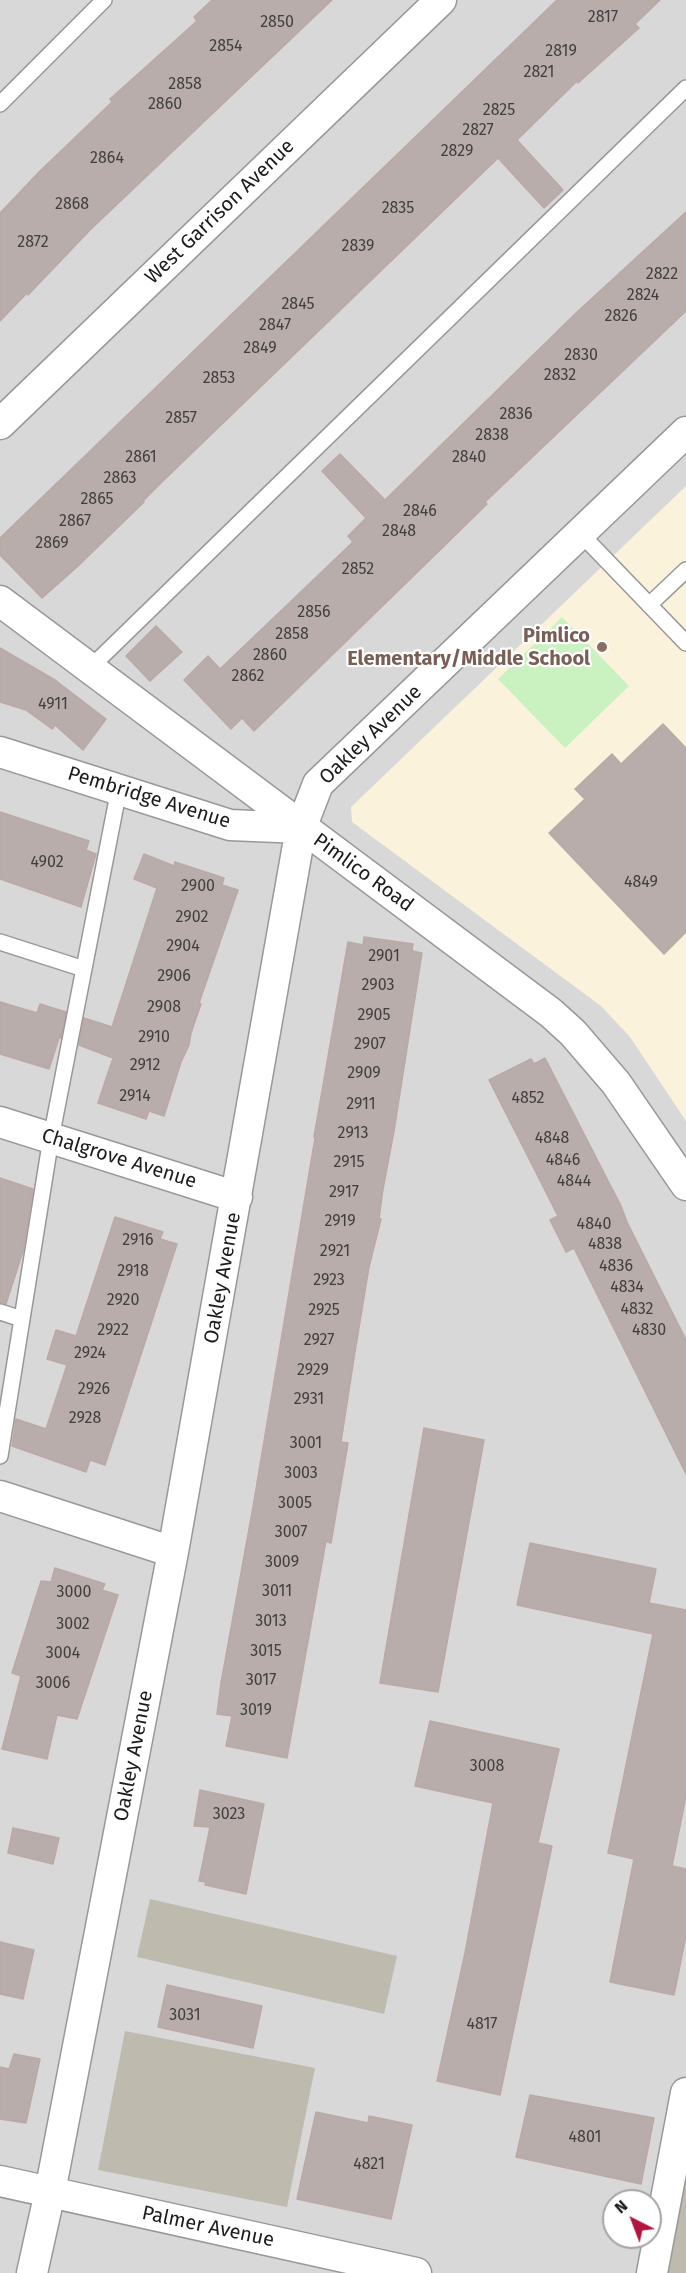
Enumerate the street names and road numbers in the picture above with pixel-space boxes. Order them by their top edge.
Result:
street label: West Garrison Avenue [140,135,300,289]
street label: Oakley Avenue [315,680,427,790]
street label: Pembridge Avenue [65,762,233,834]
street label: Pimlico Road [308,829,418,917]
street label: Chalgrove Avenue [39,1124,199,1194]
street label: Oakley Avenue [200,1210,246,1346]
street label: Oakley Avenue [110,1689,158,1823]
street label: Palmer Avenue [140,2201,276,2253]

